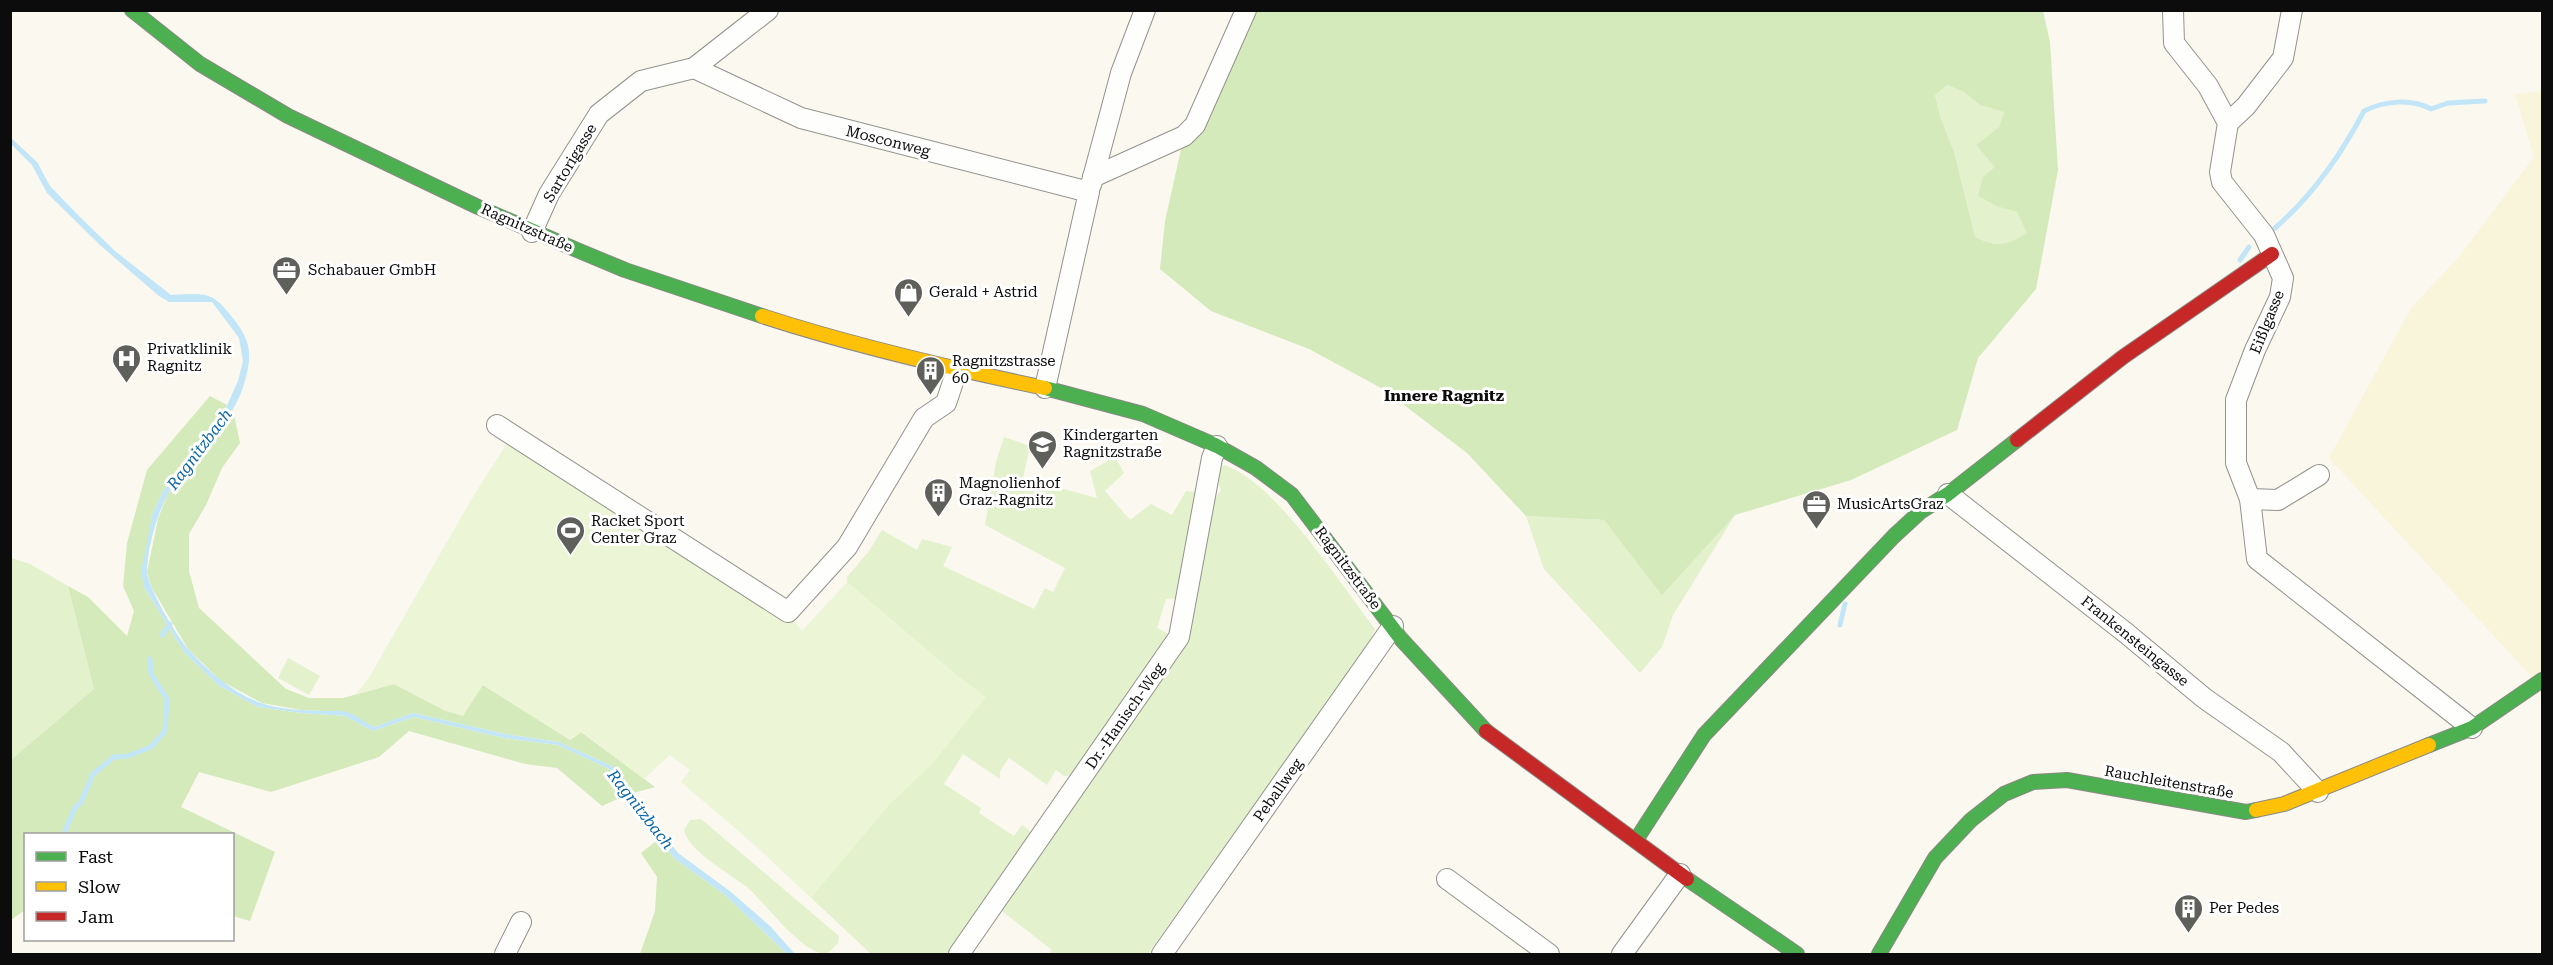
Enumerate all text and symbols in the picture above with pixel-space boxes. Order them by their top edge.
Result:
street label: Sartorigasse [540,121,600,205]
street label: Mosconweg [844,122,933,160]
street label: Ragnitzstraße [478,200,576,256]
office icon: Schabauer GmbH [271,254,303,296]
place label: Schabauer GmbH [308,261,436,279]
shop icon: Gerald + Astrid [892,276,924,318]
place label: Gerald + Astrid [929,283,1038,301]
street label: Eißlgasse [2246,287,2288,357]
place label: Privatklinik Ragnitz [147,340,233,375]
hospital icon: Privatklinik Ragnitz [110,342,142,384]
place label: Ragnitzstrasse 60 [952,352,1056,387]
building icon: Ragnitzstrasse 60 [915,354,947,396]
district label: Innere Ragnitz [1384,386,1504,405]
water label: Ragnitzbach [162,405,236,494]
place label: Kindergarten Ragnitzstraße [1063,426,1162,461]
school or university icon: Kindergarten Ragnitzstraße [1026,428,1058,470]
place label: Magnolienhof Graz-Ragnitz [959,474,1062,509]
building icon: Magnolienhof Graz-Ragnitz [922,476,954,518]
office icon: MusicArtsGraz [1800,488,1832,530]
place label: MusicArtsGraz [1837,495,1943,513]
place label: Racket Sport Center Graz [591,512,685,547]
sports icon: Racket Sport Center Graz [554,514,586,556]
street label: Ragnitzstraße [1311,523,1385,613]
street label: Frankensteingasse [2077,592,2193,690]
street label: Dr.-Hanisch-Weg [1082,659,1169,772]
street label: Peballweg [1250,755,1307,825]
street label: Rauchleitenstraße [2103,762,2235,802]
water label: Ragnitzbach [603,765,678,853]
legend [24,833,234,941]
text: Fast [78,846,113,867]
text: Slow [78,876,120,897]
building icon: Per Pedes [2172,892,2204,934]
place label: Per Pedes [2209,899,2279,917]
text: Jam [78,906,114,927]

